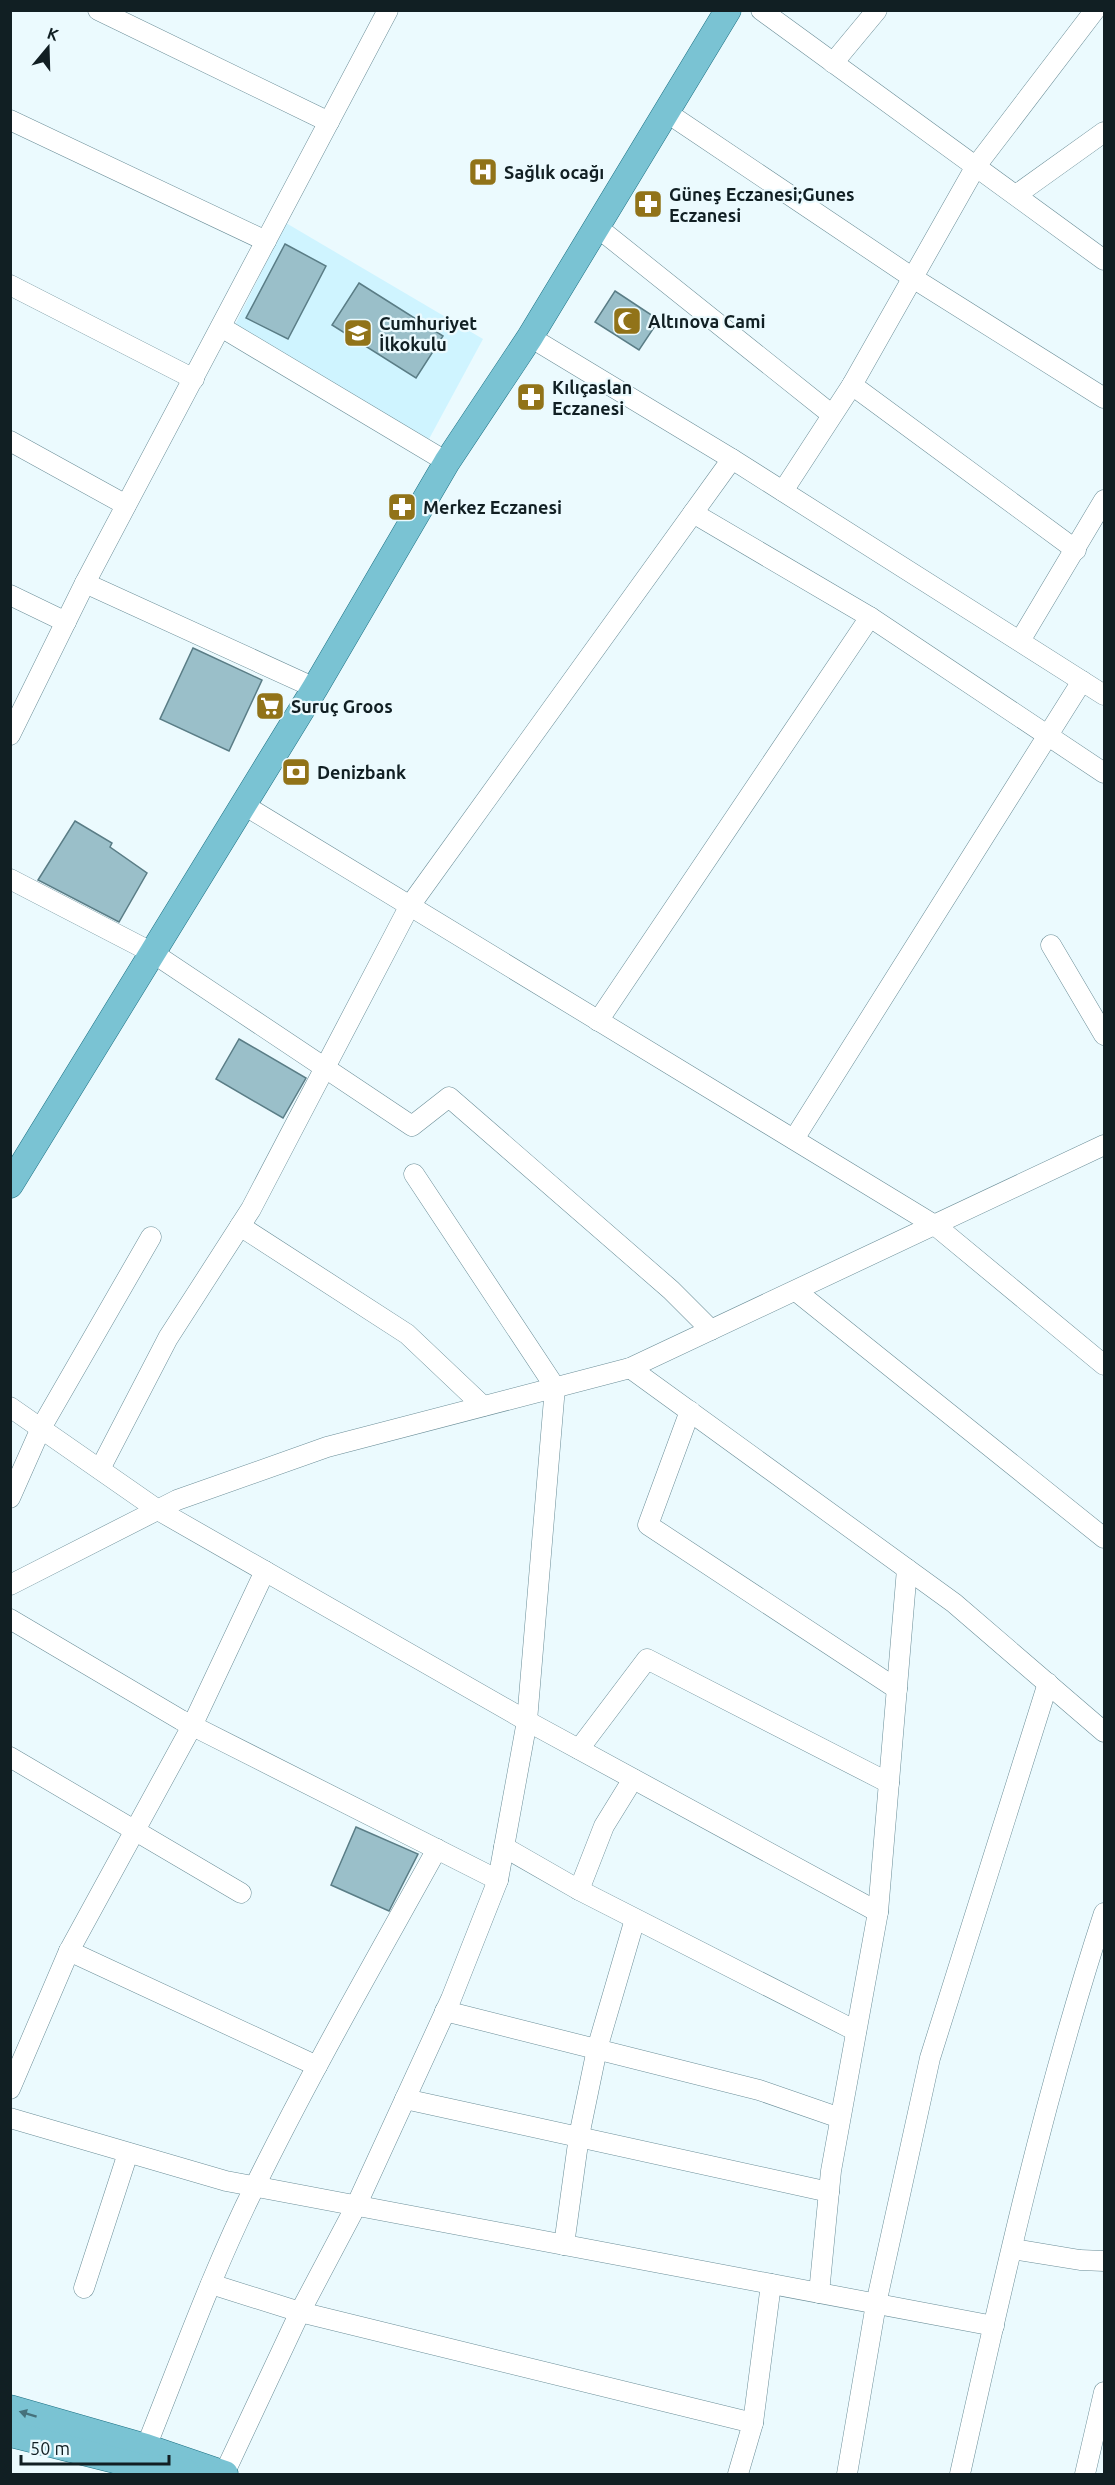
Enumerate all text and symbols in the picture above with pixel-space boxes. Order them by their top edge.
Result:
north arrow [18,18,78,78]
text: K [45,24,61,44]
hospital icon: Sağlık ocağı [467,156,499,188]
place label: Sağlık ocağı [504,162,604,182]
place label: Güneş Eczanesi;Gunes Eczanesi [669,184,855,225]
pharmacy icon: Güneş Eczanesi;Gunes Eczanesi [632,188,664,220]
mosque icon: Altınova Cami [611,305,643,337]
place label: Altınova Cami [648,311,766,331]
place label: Cumhuriyet İlkokulu [379,313,477,354]
school or university icon: Cumhuriyet İlkokulu [342,317,374,349]
place label: Kılıçaslan Eczanesi [552,377,632,418]
pharmacy icon: Kılıçaslan Eczanesi [515,381,547,413]
pharmacy icon: Merkez Eczanesi [386,491,418,523]
place label: Merkez Eczanesi [423,497,562,517]
supermarket icon: Suruç Groos [254,690,286,722]
place label: Suruç Groos [291,696,393,717]
bank icon: Denizbank [280,756,312,788]
place label: Denizbank [317,762,406,782]
one-way arrow [19,2409,37,2418]
scale bar [21,2428,170,2466]
text: 50 m [30,2438,70,2458]

